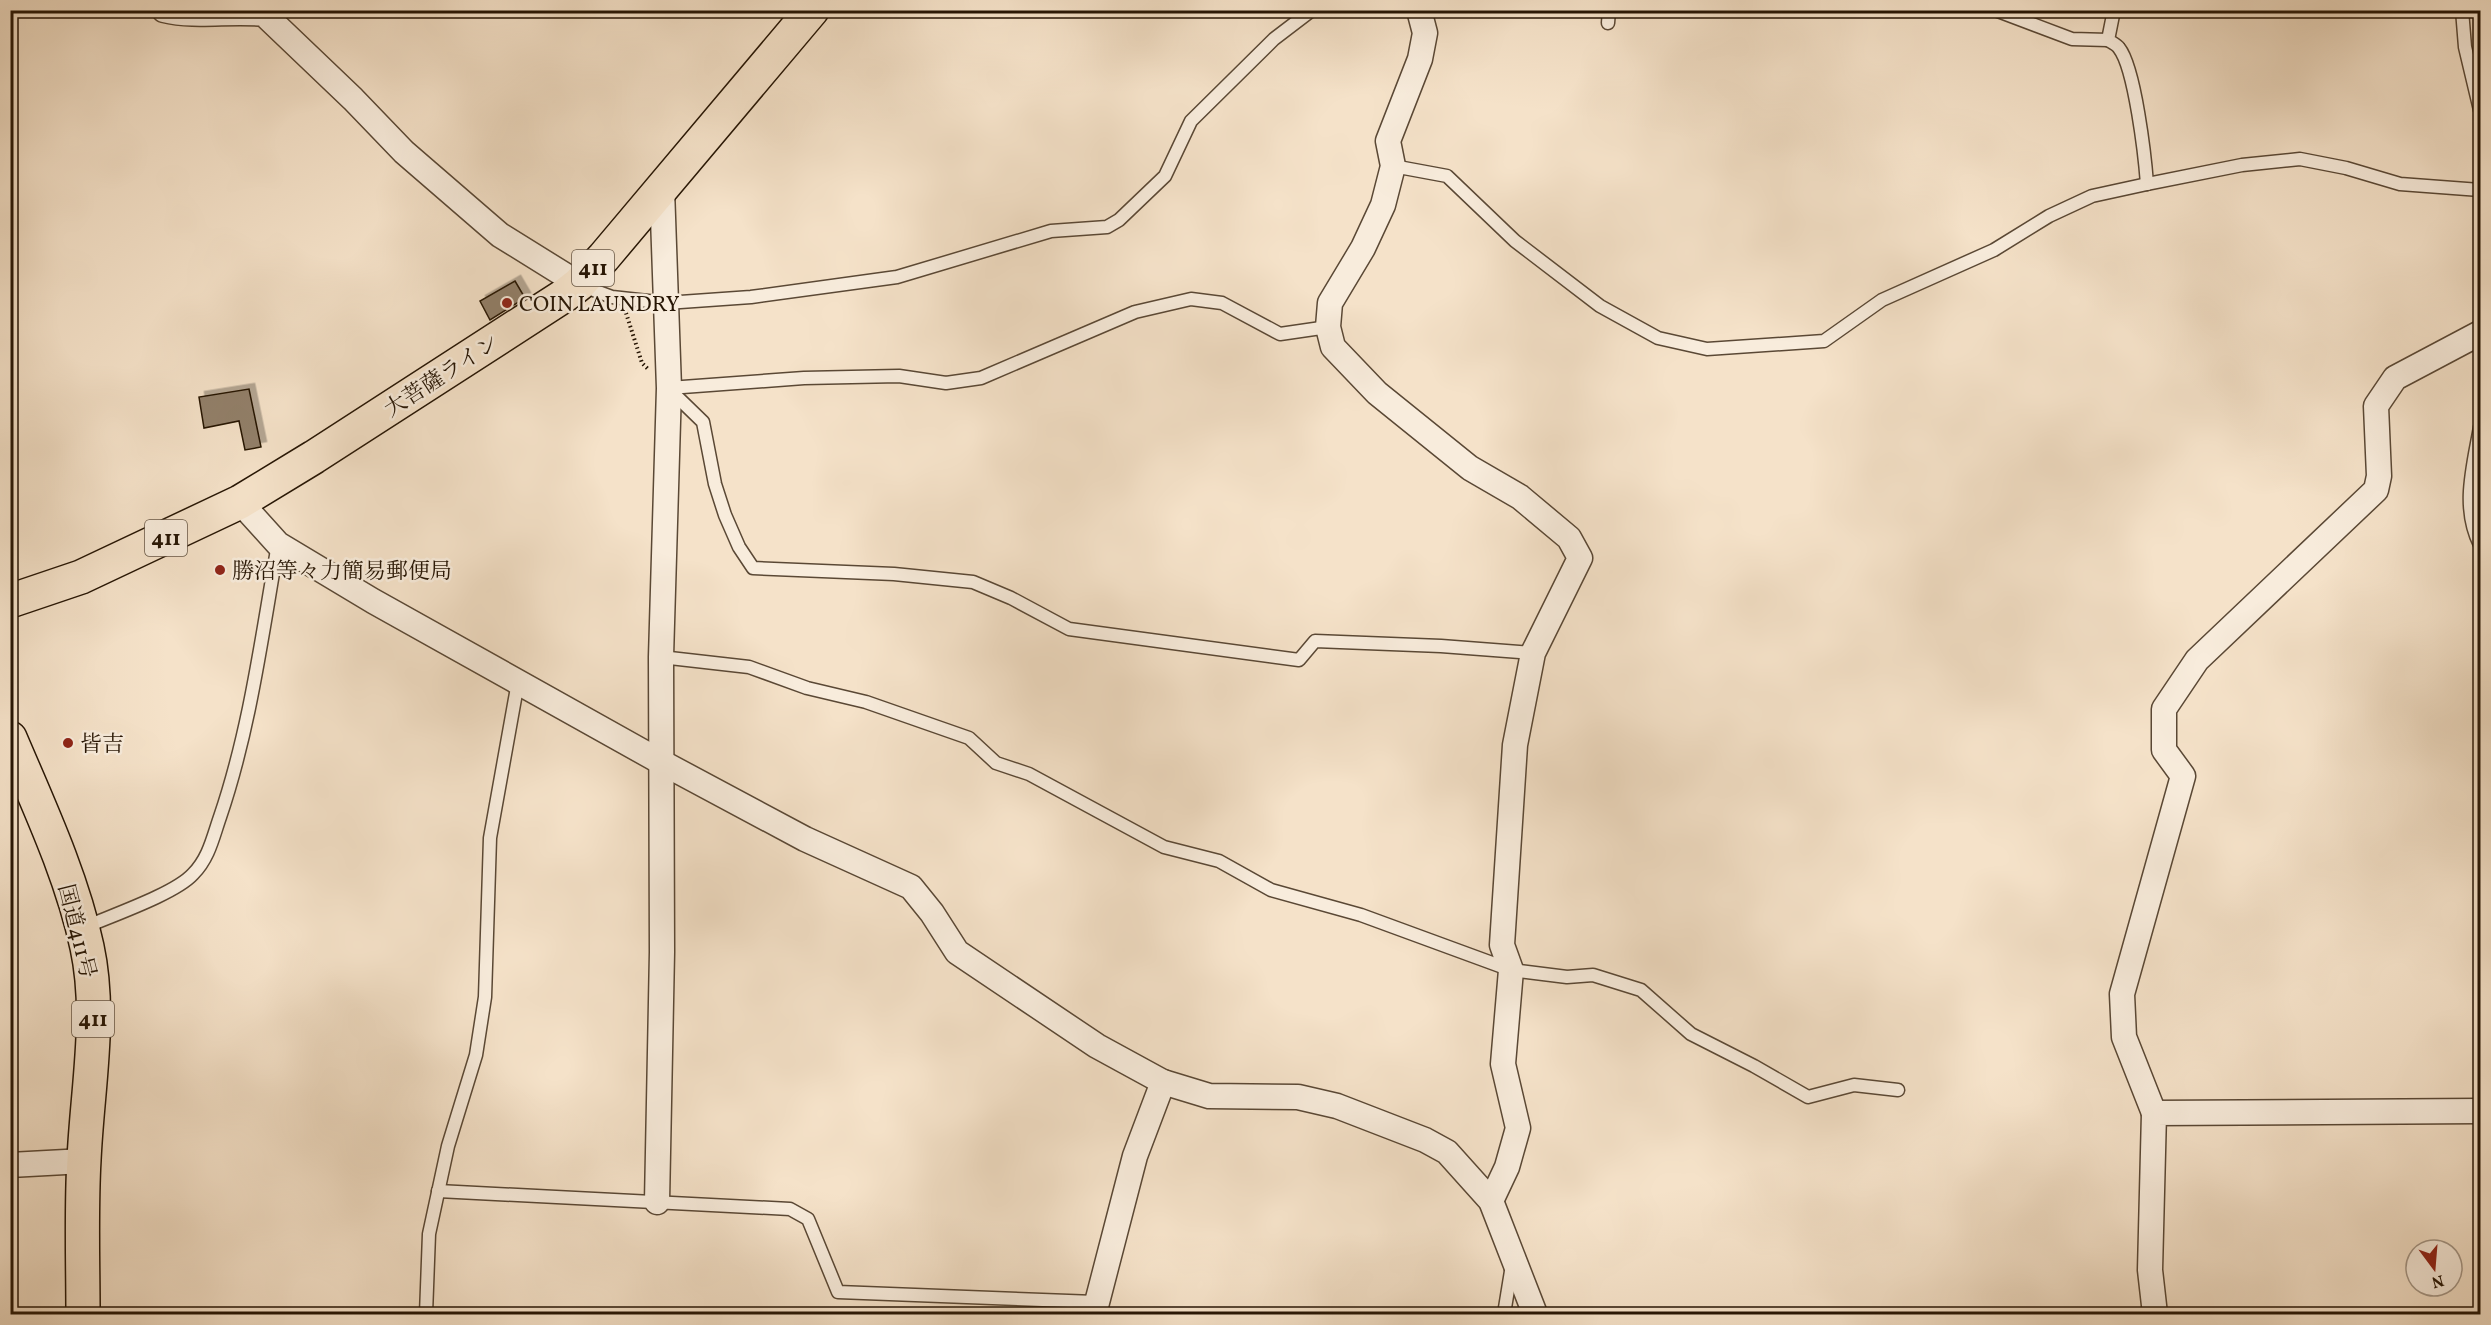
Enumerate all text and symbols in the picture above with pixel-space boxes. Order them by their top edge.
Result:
road number: 411 [572,250,614,286]
place label: COIN LAUNDRY [519,290,680,321]
marker: COIN LAUNDRY [500,296,514,310]
street label: 大菩薩ライン [379,328,506,426]
road number: 411 [145,520,187,556]
place label: 勝沼等々力簡易郵便局 [232,557,452,588]
marker: 勝沼等々力簡易郵便局 [213,563,227,577]
place label: 皆吉 [80,730,124,761]
marker: 皆吉 [61,736,75,750]
street label: 国道411号 [49,881,102,982]
road number: 411 [72,1001,114,1037]
north arrow [2404,1238,2464,1298]
text: N [2429,1268,2446,1293]

